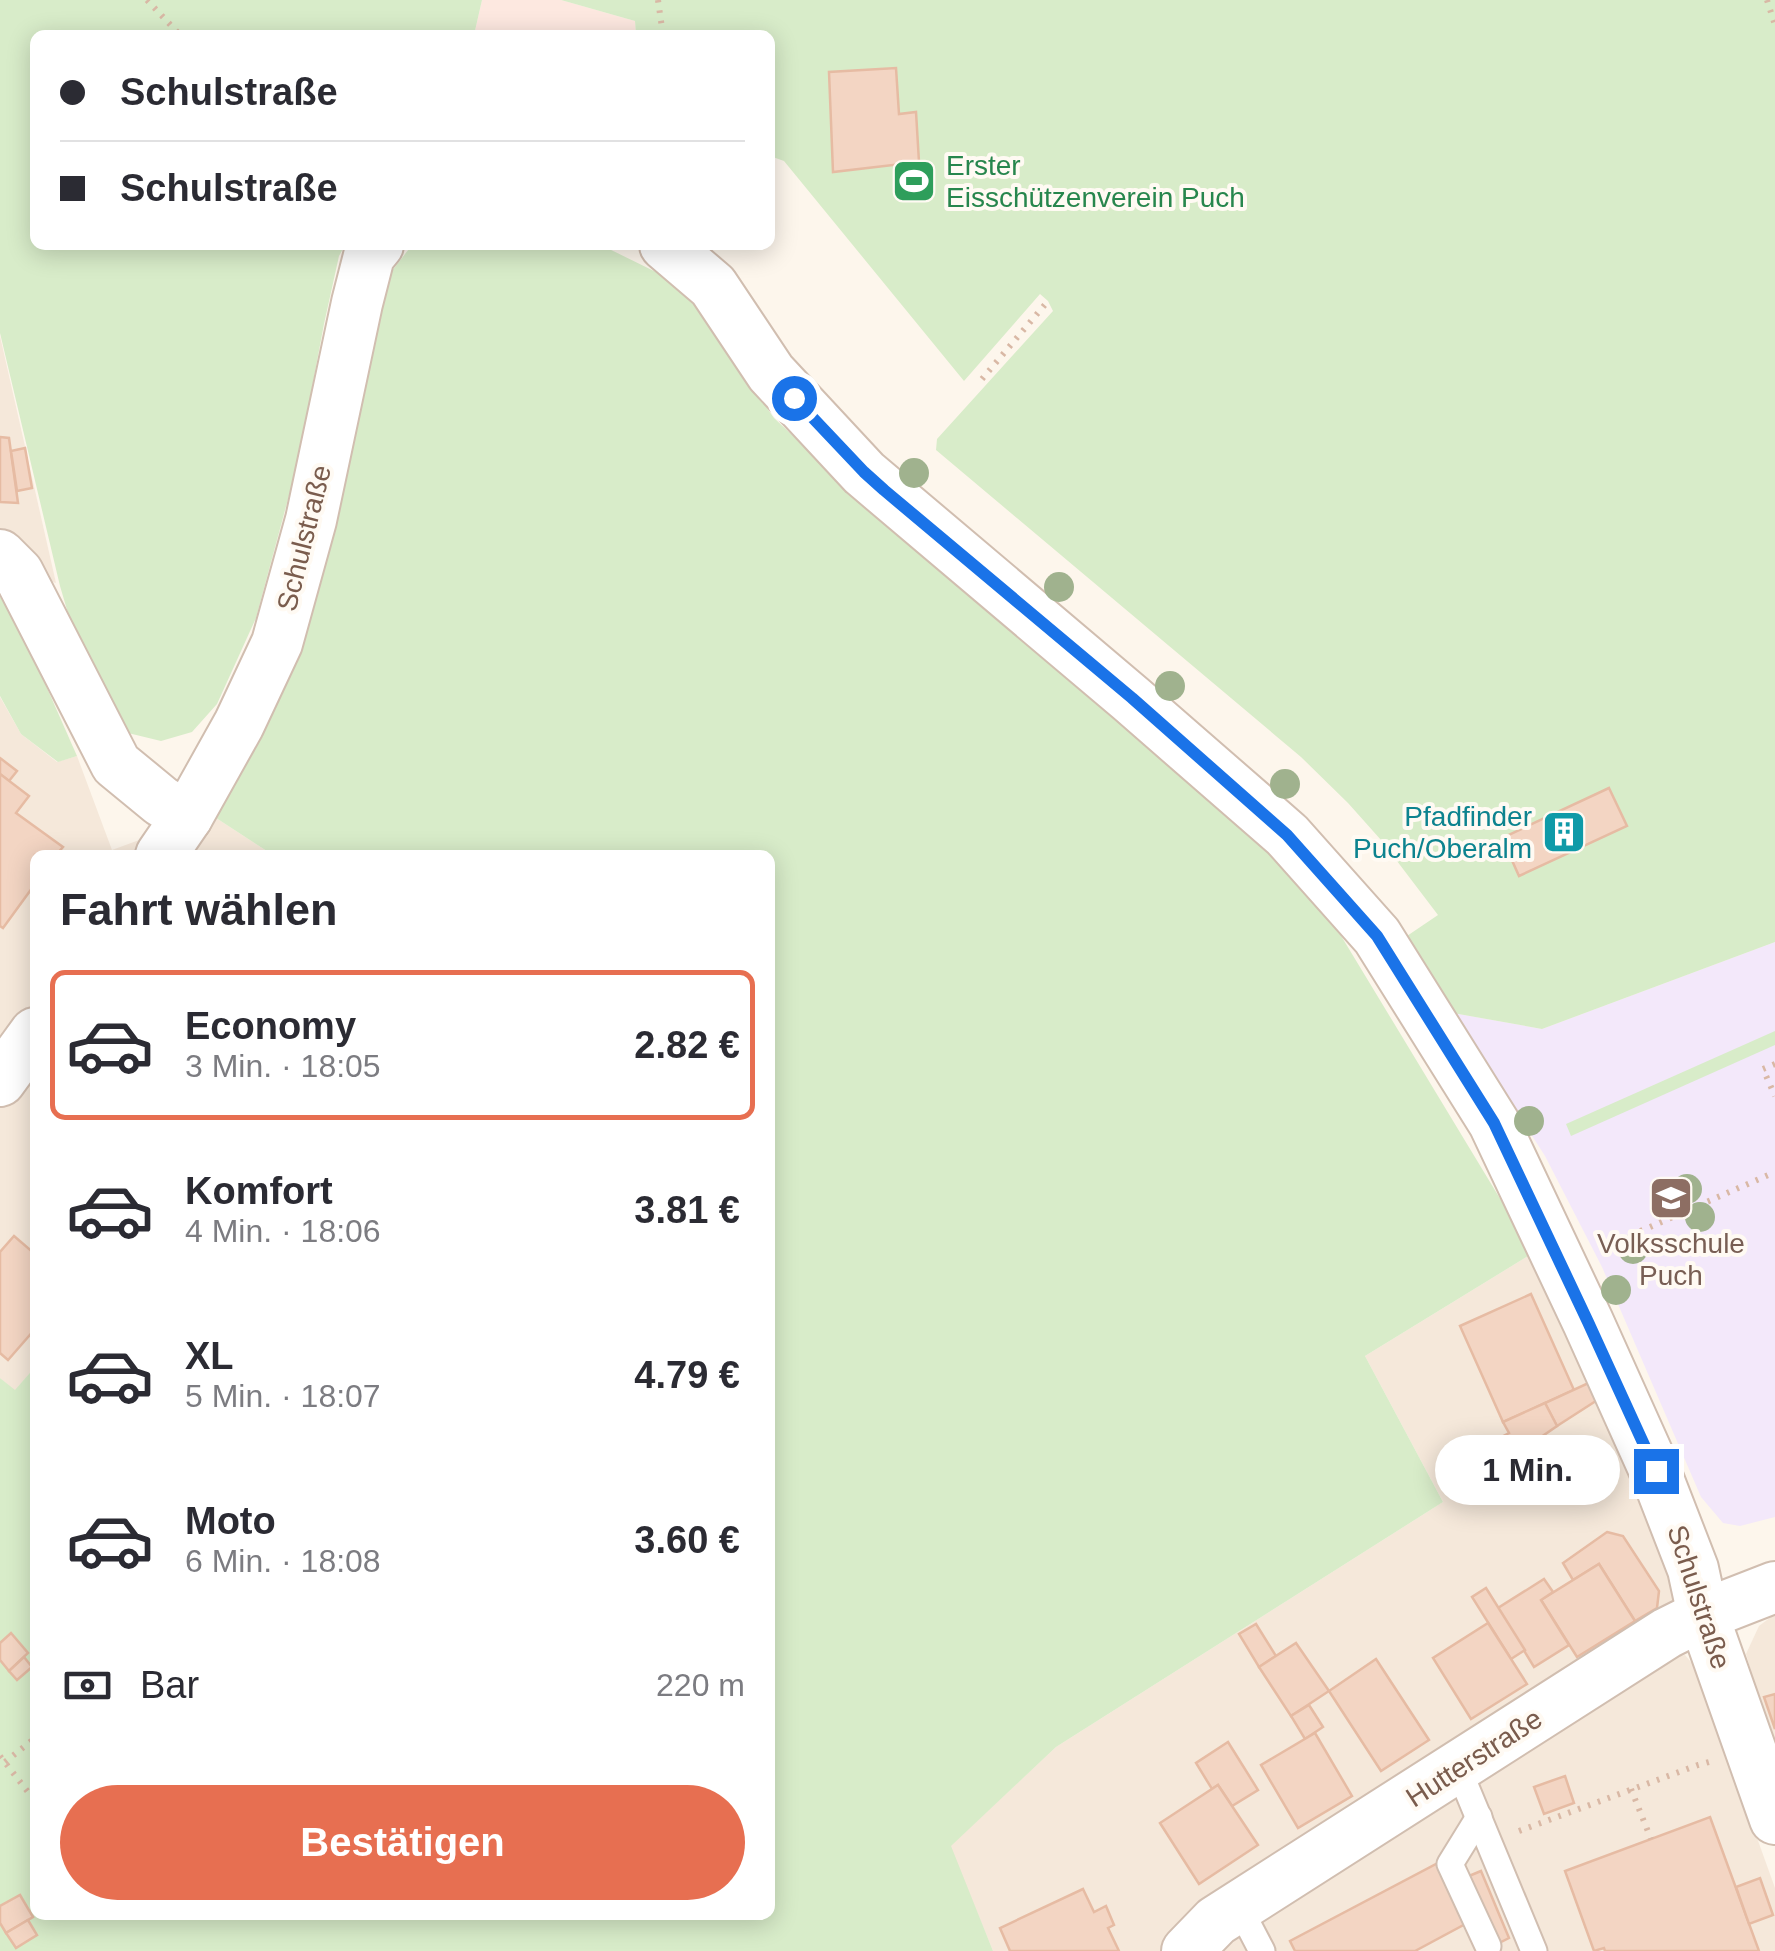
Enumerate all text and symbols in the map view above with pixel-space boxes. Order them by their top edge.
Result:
text: Schulstraße [120,71,338,113]
place label: Erster Eisschützenverein Puch [946,150,1245,213]
sports icon: Erster Eisschützenverein Puch [891,158,937,204]
text: Schulstraße [120,167,338,209]
route start [772,376,817,421]
street label: Schulstraße [271,462,337,614]
place label: Pfadfinder Puch/Oberalm [1353,801,1532,864]
building icon: Pfadfinder Puch/Oberalm [1541,809,1587,855]
text: Fahrt wählen [60,884,338,935]
icon: car [65,1000,155,1090]
text: Economy [185,1005,356,1047]
text: 2.82 € [634,1024,740,1066]
text: 3 Min. · 18:05 [185,1048,381,1084]
icon: car [65,1165,155,1255]
text: Komfort [185,1170,333,1212]
school or university icon: Volksschule Puch [1648,1175,1694,1221]
text: 3.81 € [634,1189,740,1231]
text: 4 Min. · 18:06 [185,1213,381,1249]
place label: Volksschule Puch [1597,1228,1745,1291]
icon: car [65,1330,155,1420]
text: XL [185,1335,234,1377]
text: 4.79 € [634,1354,740,1396]
text: 5 Min. · 18:07 [185,1378,381,1414]
callout: 1 Min. [1436,1436,1621,1506]
route end [1634,1449,1679,1494]
text: 1 Min. [1482,1452,1573,1488]
icon: car [65,1495,155,1585]
text: Moto [185,1500,276,1542]
text: 3.60 € [634,1519,740,1561]
street label: Schulstraße [1661,1521,1737,1673]
text: 6 Min. · 18:08 [185,1543,381,1579]
icon: cash [60,1658,115,1713]
text: Bar [140,1664,199,1706]
text: 220 m [656,1667,745,1703]
street label: Hutterstraße [1400,1703,1548,1813]
button: Bestätigen [60,1785,745,1900]

